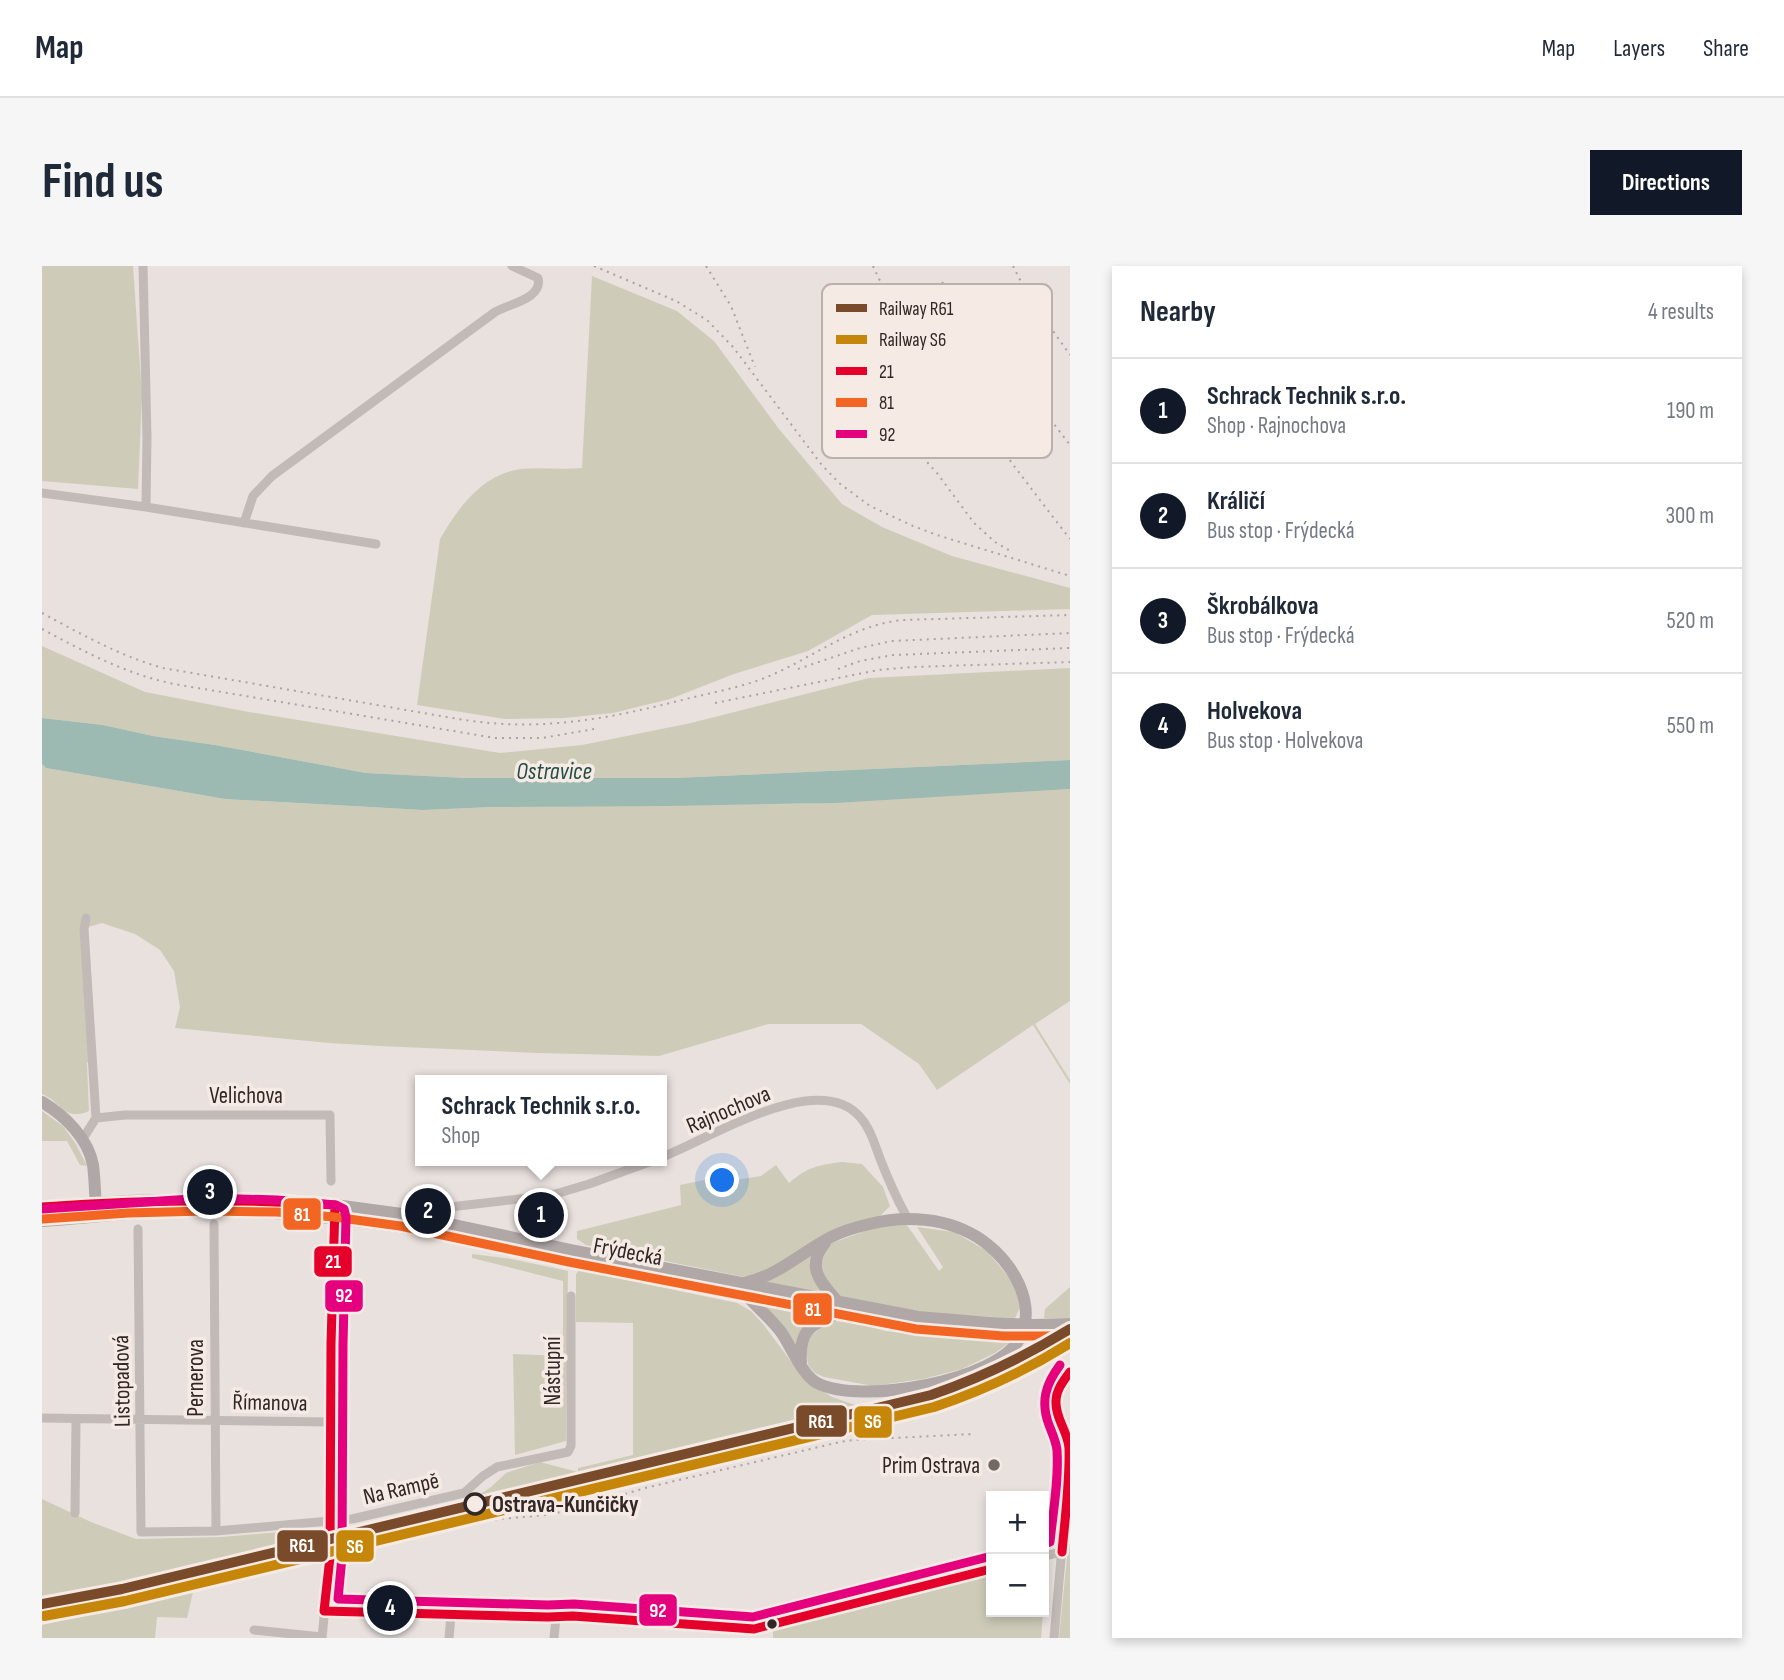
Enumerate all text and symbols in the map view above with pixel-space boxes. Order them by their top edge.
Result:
text: Map [35,28,84,68]
text: Map [1542,34,1575,63]
text: Layers [1613,34,1665,63]
text: Share [1703,34,1749,63]
button: Directions [1590,150,1742,215]
text: Find us [42,153,164,212]
legend [822,284,1052,458]
text: Nearby [1140,294,1216,330]
text: Railway R61 [879,298,954,321]
text: 4 results [1648,298,1714,326]
text: Railway S6 [879,329,946,352]
text: 21 [879,361,894,384]
text: Schrack Technik s.r.o. [1207,381,1406,412]
text: 81 [879,392,894,415]
text: 1 [1158,397,1168,425]
text: 190 m [1667,397,1714,425]
text: Shop · Rajnochova [1207,412,1346,440]
text: 92 [879,424,895,447]
text: Králičí [1207,486,1265,517]
text: 2 [1158,502,1168,530]
text: 300 m [1665,502,1714,530]
text: Bus stop · Frýdecká [1207,517,1355,545]
text: Škrobálkova [1207,591,1319,622]
text: 3 [1158,607,1168,635]
text: 520 m [1667,607,1714,635]
text: Bus stop · Frýdecká [1207,622,1355,650]
text: Holvekova [1207,696,1302,727]
text: 4 [1158,712,1168,740]
text: 550 m [1667,712,1714,740]
text: Bus stop · Holvekova [1207,727,1363,755]
water label: Ostravice [516,757,592,786]
popup [415,1075,667,1166]
street label: Rajnochova [682,1080,775,1140]
street label: Velichova [209,1082,283,1110]
text: Schrack Technik s.r.o. [441,1091,641,1122]
text: Shop [441,1122,480,1150]
your location [705,1163,739,1197]
pin: 3 [187,1166,233,1218]
pin: 2 [405,1185,451,1237]
pin: 1 [518,1189,564,1241]
line badge: 81 [282,1197,322,1231]
text: 81 [294,1204,311,1227]
street label: Frýdecká [591,1232,665,1272]
line badge: 21 [313,1245,353,1278]
text: 21 [325,1251,341,1274]
line badge: 92 [324,1279,364,1313]
text: 92 [335,1285,353,1308]
line badge: 81 [792,1292,833,1326]
text: 81 [805,1299,822,1322]
street label: Listopadová [107,1335,137,1427]
street label: Nástupní [539,1336,567,1406]
street label: Pernerova [182,1339,210,1417]
street label: Římanova [232,1388,308,1418]
line badge: R61 [795,1404,848,1438]
line badge: S6 [853,1405,893,1439]
text: R61 [808,1411,834,1434]
text: S6 [864,1411,882,1434]
place label: Prim Ostrava [882,1452,980,1480]
marker: Prim Ostrava [986,1457,1002,1473]
street label: Na Rampě [361,1467,442,1511]
place label: Ostrava-Kunčičky [492,1491,639,1519]
map controls [986,1491,1049,1617]
button: + [986,1491,1049,1554]
marker: Ostrava-Kunčičky [464,1493,486,1515]
line badge: R61 [276,1529,329,1563]
line badge: S6 [335,1529,375,1563]
text: R61 [289,1535,315,1558]
text: S6 [346,1536,364,1559]
button: − [986,1554,1049,1617]
pin: 4 [367,1582,413,1634]
line badge: 92 [638,1593,678,1627]
text: 92 [649,1600,667,1623]
unlabelled marker [765,1617,779,1631]

